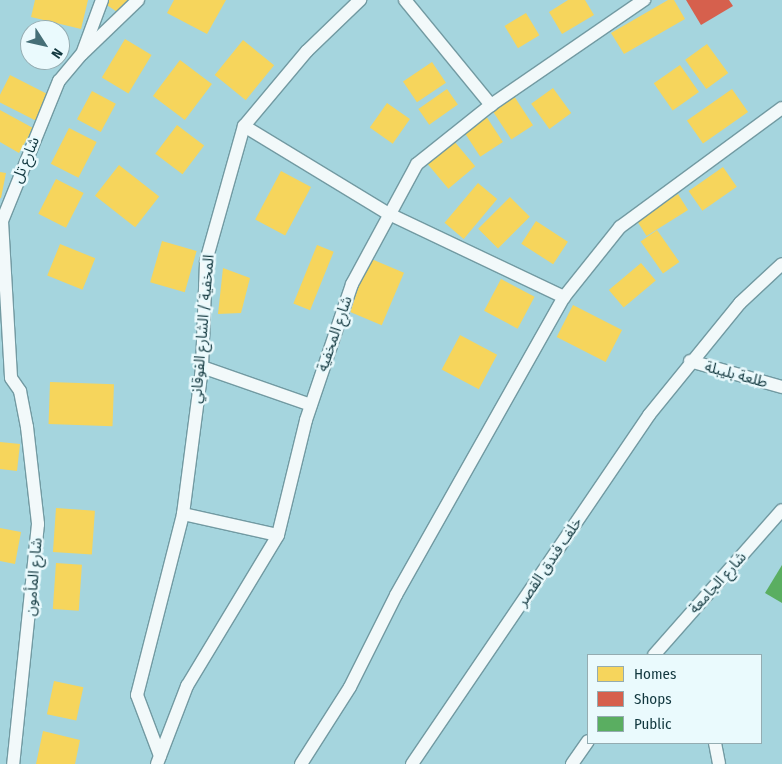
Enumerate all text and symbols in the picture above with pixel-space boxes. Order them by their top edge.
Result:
north arrow [20,20,70,70]
text: N [48,45,66,62]
street label: شارع تل [8,134,44,186]
street label: المخفية / الشارع الفوقاني [188,254,218,404]
street label: شارع المخفية [314,294,356,374]
street label: طلعة بليبلة [703,358,769,392]
street label: خلف فندق القصر [514,514,586,610]
street label: شارع المأمون [22,537,46,617]
street label: شارع الجامعة [686,548,750,618]
legend [587,654,762,744]
text: Homes [634,665,676,683]
text: Shops [634,690,672,708]
text: Public [634,715,671,733]

